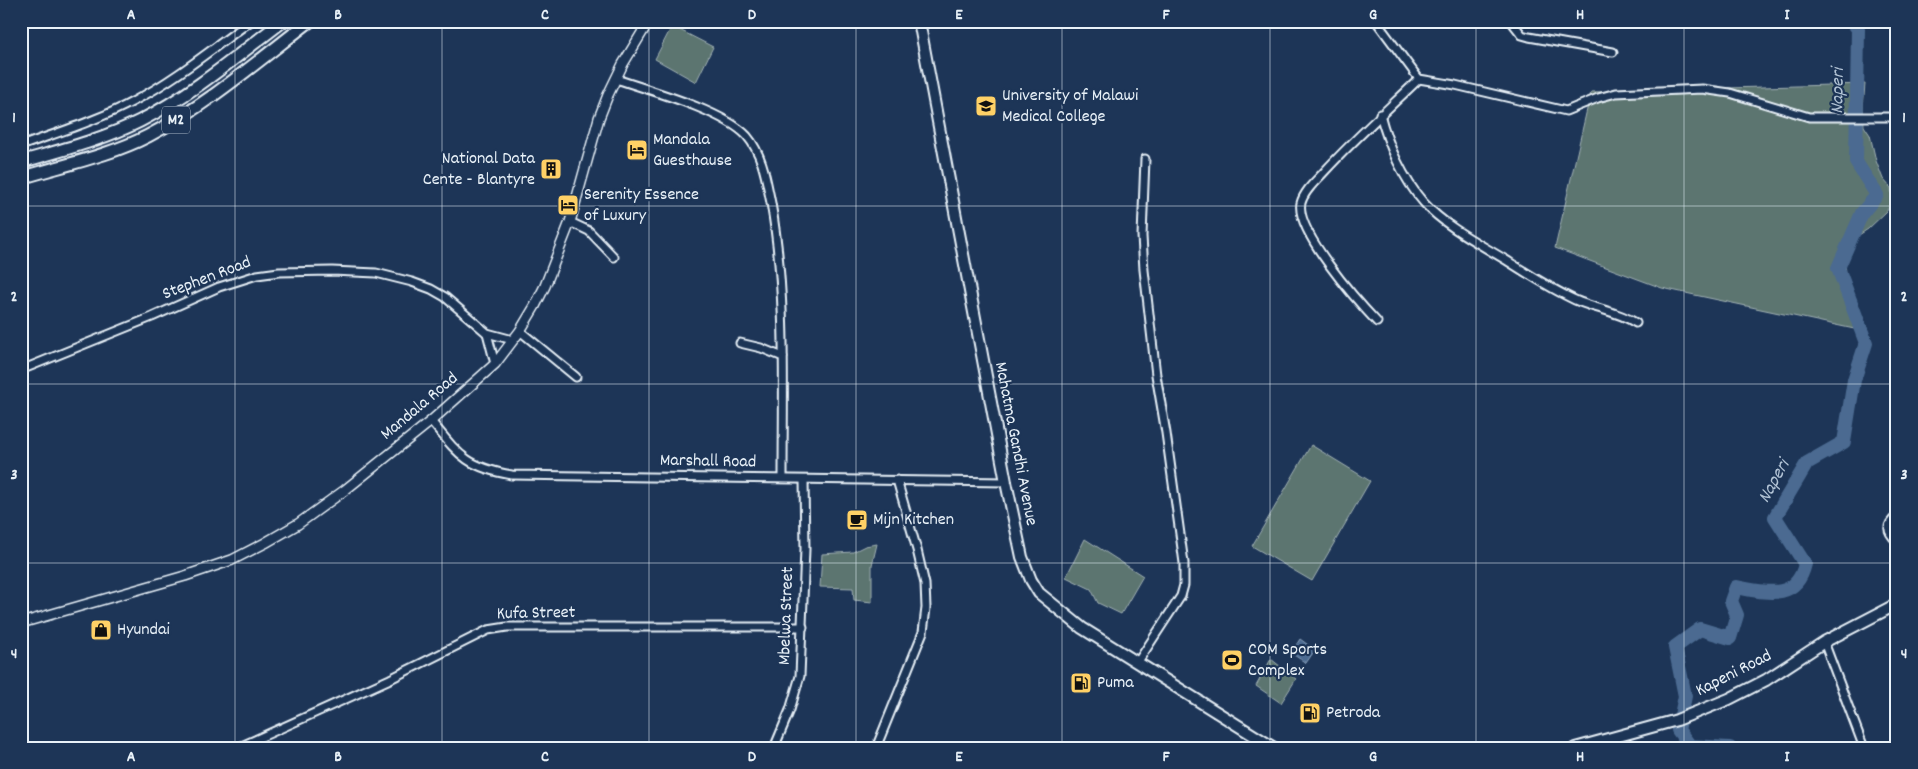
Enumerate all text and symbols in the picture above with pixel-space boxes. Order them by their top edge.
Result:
text: A [127,4,136,27]
text: B [334,4,342,27]
text: C [541,4,549,27]
text: D [748,4,757,27]
text: E [955,4,963,27]
text: F [1162,4,1170,27]
text: G [1369,4,1377,27]
text: H [1576,4,1584,27]
text: I [1785,4,1791,27]
water label: Naperi [1825,64,1853,114]
place label: University of Malawi Medical College [1002,84,1138,130]
school or university icon: University of Malawi Medical College [974,94,998,118]
road number: M2 [162,106,190,134]
text: 1 [12,107,16,130]
text: 1 [1902,107,1906,130]
place label: Mandala Guesthause [653,128,732,174]
hotel icon: Mandala Guesthause [625,138,649,162]
place label: National Data Cente - Blantyre [423,147,536,193]
building icon: National Data Cente - Blantyre [539,157,563,181]
place label: Serenity Essence of Luxury [584,183,699,229]
hotel icon: Serenity Essence of Luxury [556,193,580,217]
street label: Stephen Road [159,251,255,307]
text: 2 [11,286,18,309]
text: 2 [1901,286,1908,309]
street label: Mahatma Gandhi Avenue [987,360,1043,528]
street label: Mandala Road [376,367,464,447]
street label: Marshall Road [660,449,756,475]
water label: Naperi [1752,452,1800,509]
text: 3 [10,464,18,487]
text: 3 [1900,464,1908,487]
cafe icon: Mijn Kitchen [845,508,869,532]
place label: Mijn Kitchen [873,508,954,533]
street label: Mbelwa Street [773,566,801,666]
street label: Kufa Street [496,601,576,627]
shop icon: Hyundai [89,618,113,642]
place label: Hyundai [117,618,170,643]
place label: COM Sports Complex [1248,638,1327,684]
text: 4 [11,643,17,666]
text: 4 [1901,643,1907,666]
street label: Kapeni Road [1692,644,1776,704]
sports icon: COM Sports Complex [1220,648,1244,672]
fuel station icon: Puma [1069,671,1093,695]
place label: Puma [1097,671,1134,696]
fuel station icon: Petroda [1298,701,1322,725]
place label: Petroda [1326,701,1381,726]
text: A [127,746,136,769]
text: B [334,746,342,769]
text: C [541,746,549,769]
text: D [748,746,757,769]
text: E [955,746,963,769]
text: F [1162,746,1170,769]
text: G [1369,746,1377,769]
text: H [1576,746,1584,769]
text: I [1785,746,1791,769]

